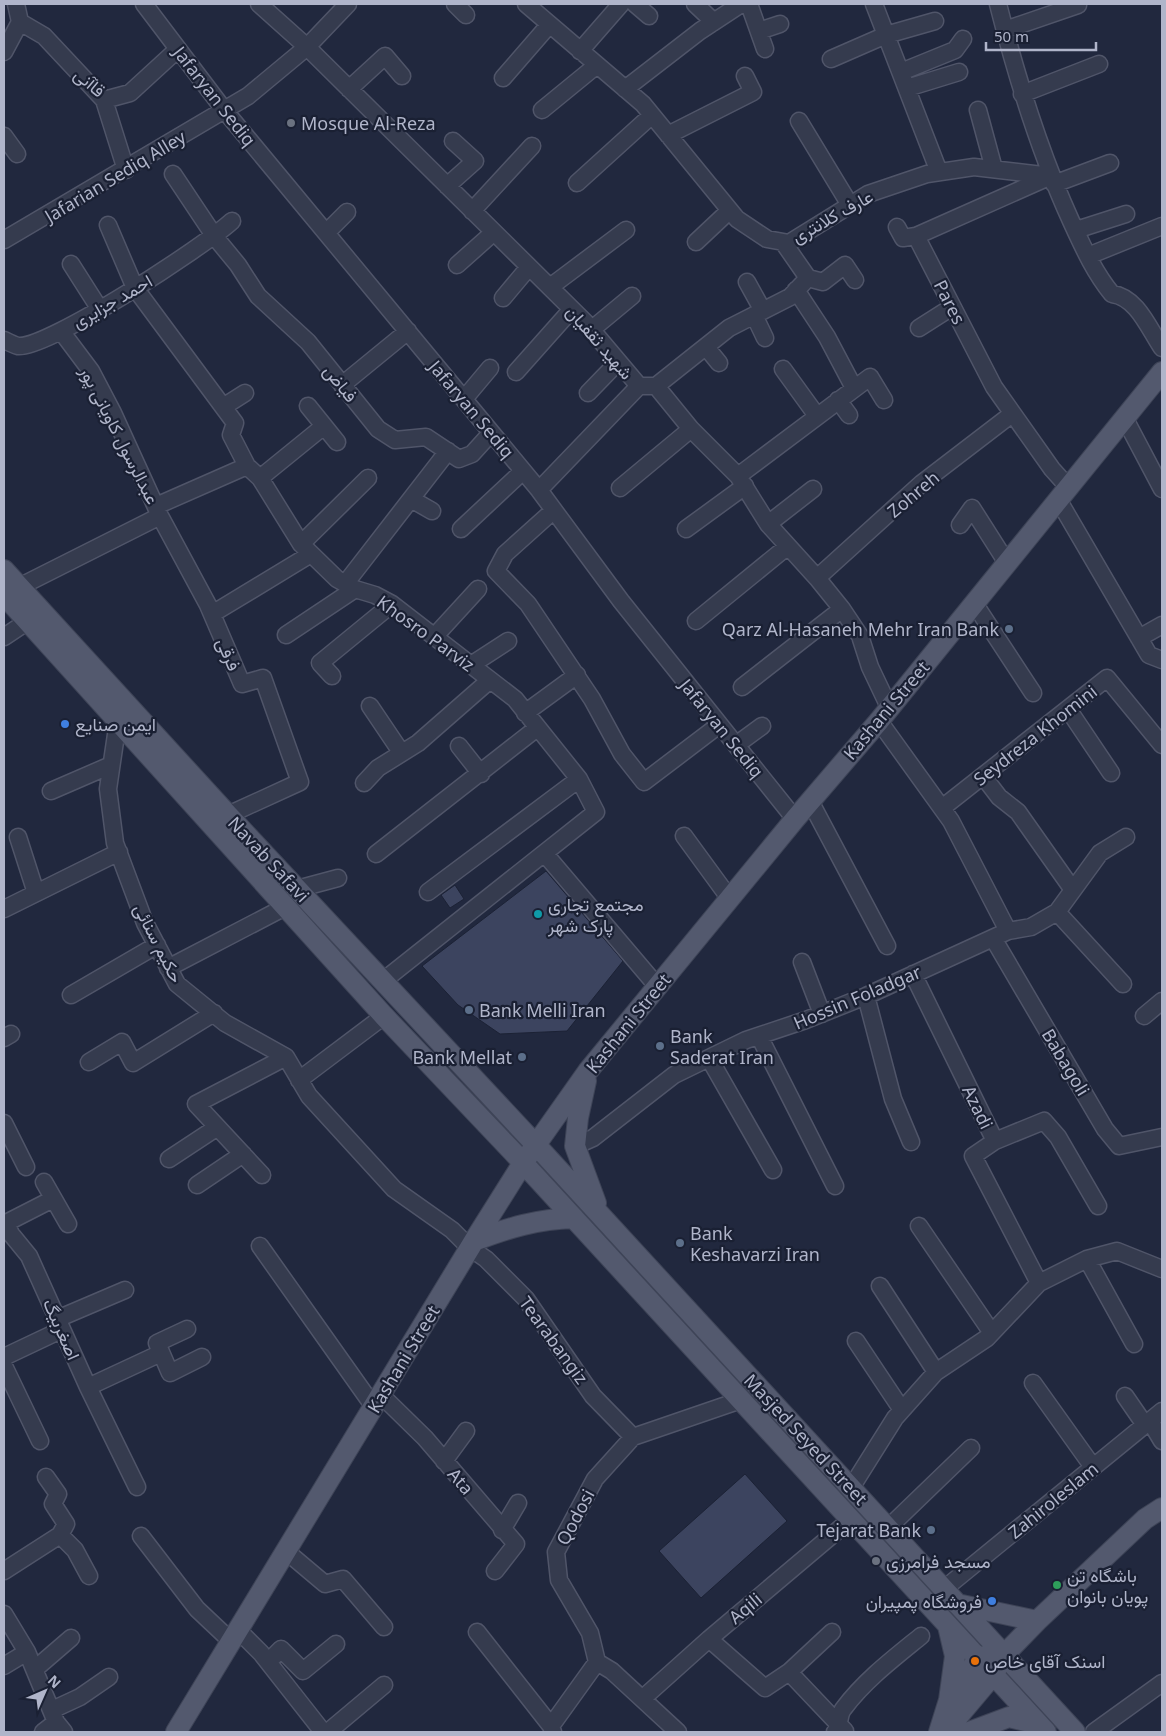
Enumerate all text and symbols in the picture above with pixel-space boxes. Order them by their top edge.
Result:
scale bar [986,20,1096,52]
text: 50 m [994,26,1029,46]
street label: Jafaryan Sediq [167,40,262,151]
street label: قاآنی [69,62,111,102]
place label: Mosque Al-Reza [301,111,436,135]
marker: Mosque Al-Reza [285,117,297,129]
street label: Jafarian Sediq Alley [38,124,191,229]
street label: عارف کلانتری [787,184,877,248]
street label: احمد جزایری [68,268,156,334]
street label: Pares [929,276,971,328]
street label: شهید ثقفیان [561,300,639,384]
street label: Jafaryan Sediq [423,354,520,463]
street label: فیاض [318,359,364,407]
street label: عبدالرسول کاویانی پور [74,361,165,509]
street label: Zohreh [882,465,944,523]
street label: Khosro Parviz [372,589,480,677]
place label: Qarz Al-Hasaneh Mehr Iran Bank [722,617,999,641]
marker: Qarz Al-Hasaneh Mehr Iran Bank [1003,623,1015,635]
street label: فرقی [211,634,247,674]
street label: Kashani Street [838,655,935,764]
street label: Jafaryan Sediq [673,672,769,782]
street label: Seydreza Khomini [968,679,1102,791]
place label: ایمن صنایع [75,712,156,737]
marker: ایمن صنایع [59,718,71,730]
street label: Navab Safavi [223,811,315,907]
place label: مجتمع تجاری پارک شهر [547,892,644,938]
street label: حکیم سنائی [128,899,189,987]
marker: مجتمع تجاری پارک شهر [532,908,544,920]
street label: Hossin Foladgar [789,959,925,1035]
street label: Kashani Street [580,968,676,1078]
place label: Bank Melli Iran [479,998,606,1022]
marker: Bank Melli Iran [463,1004,475,1016]
place label: Bank Saderat Iran [670,1024,774,1069]
street label: Babagoli [1037,1024,1095,1100]
marker: Bank Saderat Iran [654,1040,666,1052]
place label: Bank Mellat [412,1045,512,1069]
marker: Bank Mellat [516,1051,528,1063]
street label: Azadi [957,1081,999,1133]
place label: Bank Keshavarzi Iran [690,1221,820,1266]
marker: Bank Keshavarzi Iran [674,1237,686,1249]
street label: Tearabangiz [514,1291,594,1389]
street label: اصغربیگ [38,1295,86,1363]
street label: Kashani Street [361,1300,445,1417]
street label: Masjed Seyed Street [739,1368,873,1510]
street label: Zahiroleslam [1003,1456,1103,1544]
street label: Ata [443,1463,479,1499]
street label: Qodosi [550,1485,600,1549]
place label: Tejarat Bank [816,1518,921,1542]
marker: Tejarat Bank [925,1524,937,1536]
place label: مسجد فرامرزی [886,1549,991,1573]
marker: مسجد فرامرزی [870,1555,882,1567]
place label: باشگاه تن پویان بانوان [1067,1563,1148,1609]
marker: باشگاه تن پویان بانوان [1051,1579,1063,1591]
street label: Aqili [723,1587,767,1629]
place label: فروشگاه پمپیران [866,1589,982,1614]
marker: فروشگاه پمپیران [986,1595,998,1607]
place label: اسنک آقای خاص [985,1649,1105,1673]
marker: اسنک آقای خاص [969,1655,981,1667]
north arrow [20,1666,70,1716]
text: N [44,1671,65,1692]

